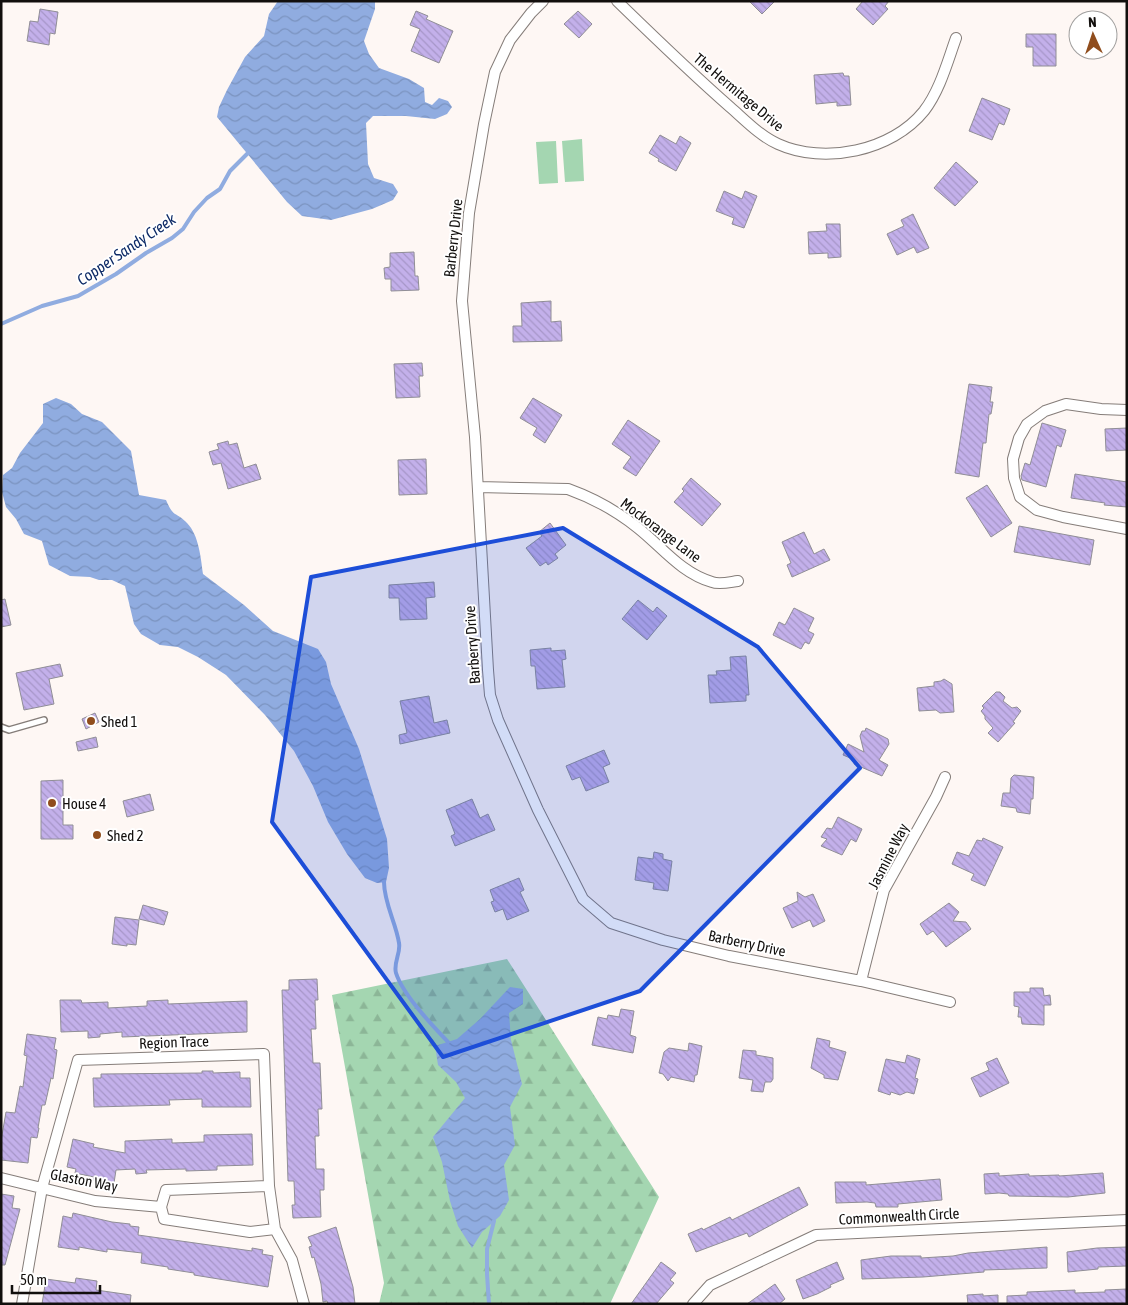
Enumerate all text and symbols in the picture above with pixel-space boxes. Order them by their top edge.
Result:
north arrow [1068,10,1118,60]
text: N [1088,14,1097,30]
street label: The Hermitage Drive [691,49,788,135]
street label: Barberry Drive [440,198,466,278]
water label: Copper Sandy Creek [73,209,180,289]
street label: Mockorange Lane [617,494,705,566]
street label: Barberry Drive [461,605,483,685]
place label: Shed 1 [101,713,138,730]
marker: Shed 1 [85,715,97,727]
place label: House 4 [62,795,106,812]
marker: House 4 [46,797,58,809]
street label: Jasmine Way [864,820,912,892]
place label: Shed 2 [107,827,144,844]
marker: Shed 2 [91,829,103,841]
street label: Barberry Drive [707,927,787,960]
street label: Region Trace [139,1032,209,1052]
street label: Glaston Way [49,1165,119,1195]
street label: Commonwealth Circle [838,1204,960,1228]
scale bar [12,1262,100,1294]
text: 50 m [20,1271,47,1288]

